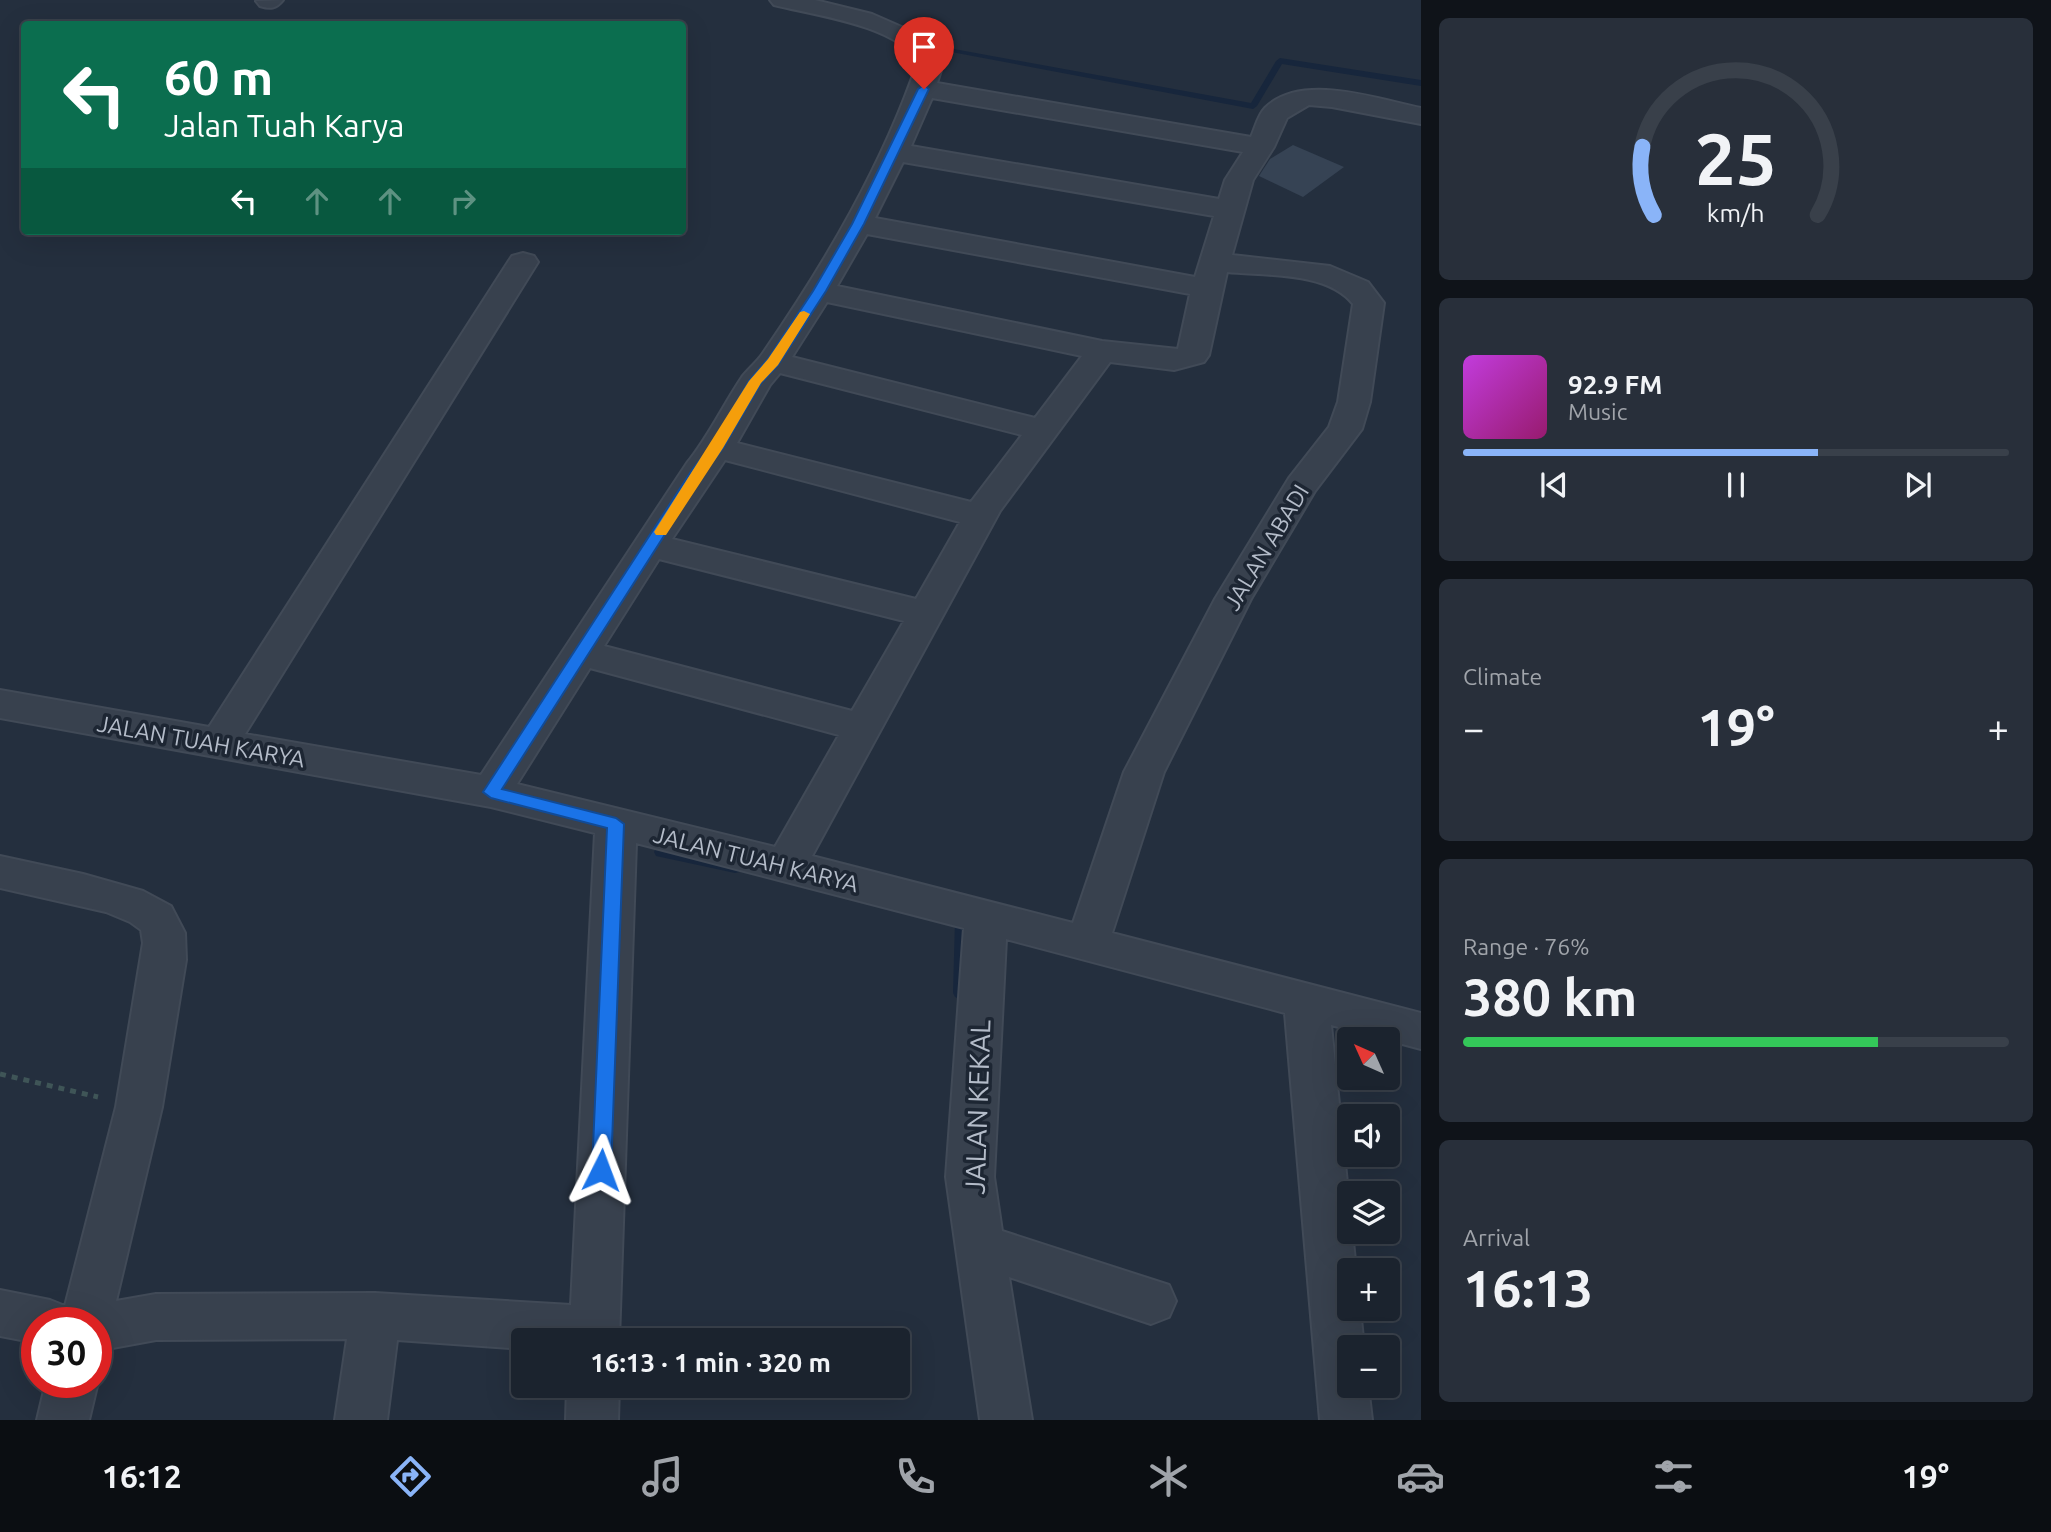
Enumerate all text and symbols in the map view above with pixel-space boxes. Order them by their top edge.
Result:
pin [894,17,954,89]
icon: arrive [905,28,943,66]
icon: left [49,49,140,140]
text: 60 m [164,49,273,104]
text: Jalan Tuah Karya [164,107,404,143]
text: 25 [1695,118,1777,200]
icon: left [225,182,263,220]
icon: ahead [298,182,336,220]
icon: ahead [371,182,409,220]
icon: right [444,182,482,220]
text: km/h [1707,199,1765,227]
text: 92.9 FM [1568,370,1662,399]
text: Music [1568,399,1627,424]
icon: previous [1535,466,1573,504]
icon: pause [1717,466,1755,504]
icon: next [1899,466,1937,504]
street label: JALAN ABADI [1219,480,1313,614]
text: Climate [1463,664,1542,689]
text: 19° [1697,698,1775,756]
text: − [1463,707,1484,749]
text: + [1988,707,2009,749]
street label: JALAN TUAH KARYA [95,710,307,772]
street label: JALAN TUAH KARYA [651,821,861,897]
text: Range · 76% [1463,934,1590,959]
text: 380 km [1463,968,1637,1026]
street label: JALAN KEKAL [958,1019,996,1195]
north arrow [1337,1027,1400,1090]
map controls [1337,1027,1400,1398]
button: sound [1337,1104,1400,1167]
position arrow [564,1133,638,1207]
button: layers [1337,1181,1400,1244]
text: Arrival [1463,1225,1530,1250]
button: + [1337,1258,1400,1321]
text: 16:13 [1463,1259,1593,1317]
speed limit sign: 30 [21,1307,112,1398]
button: − [1337,1335,1400,1398]
text: 16:13 · 1 min · 320 m [590,1348,831,1377]
icon: directions [386,1452,435,1501]
icon: music [638,1452,687,1501]
icon: phone [891,1452,940,1501]
icon: climate [1144,1452,1193,1501]
icon: car [1396,1452,1445,1501]
icon: filters [1649,1452,1698,1501]
text: 16:12 [102,1458,182,1494]
text: 19° [1902,1458,1949,1494]

